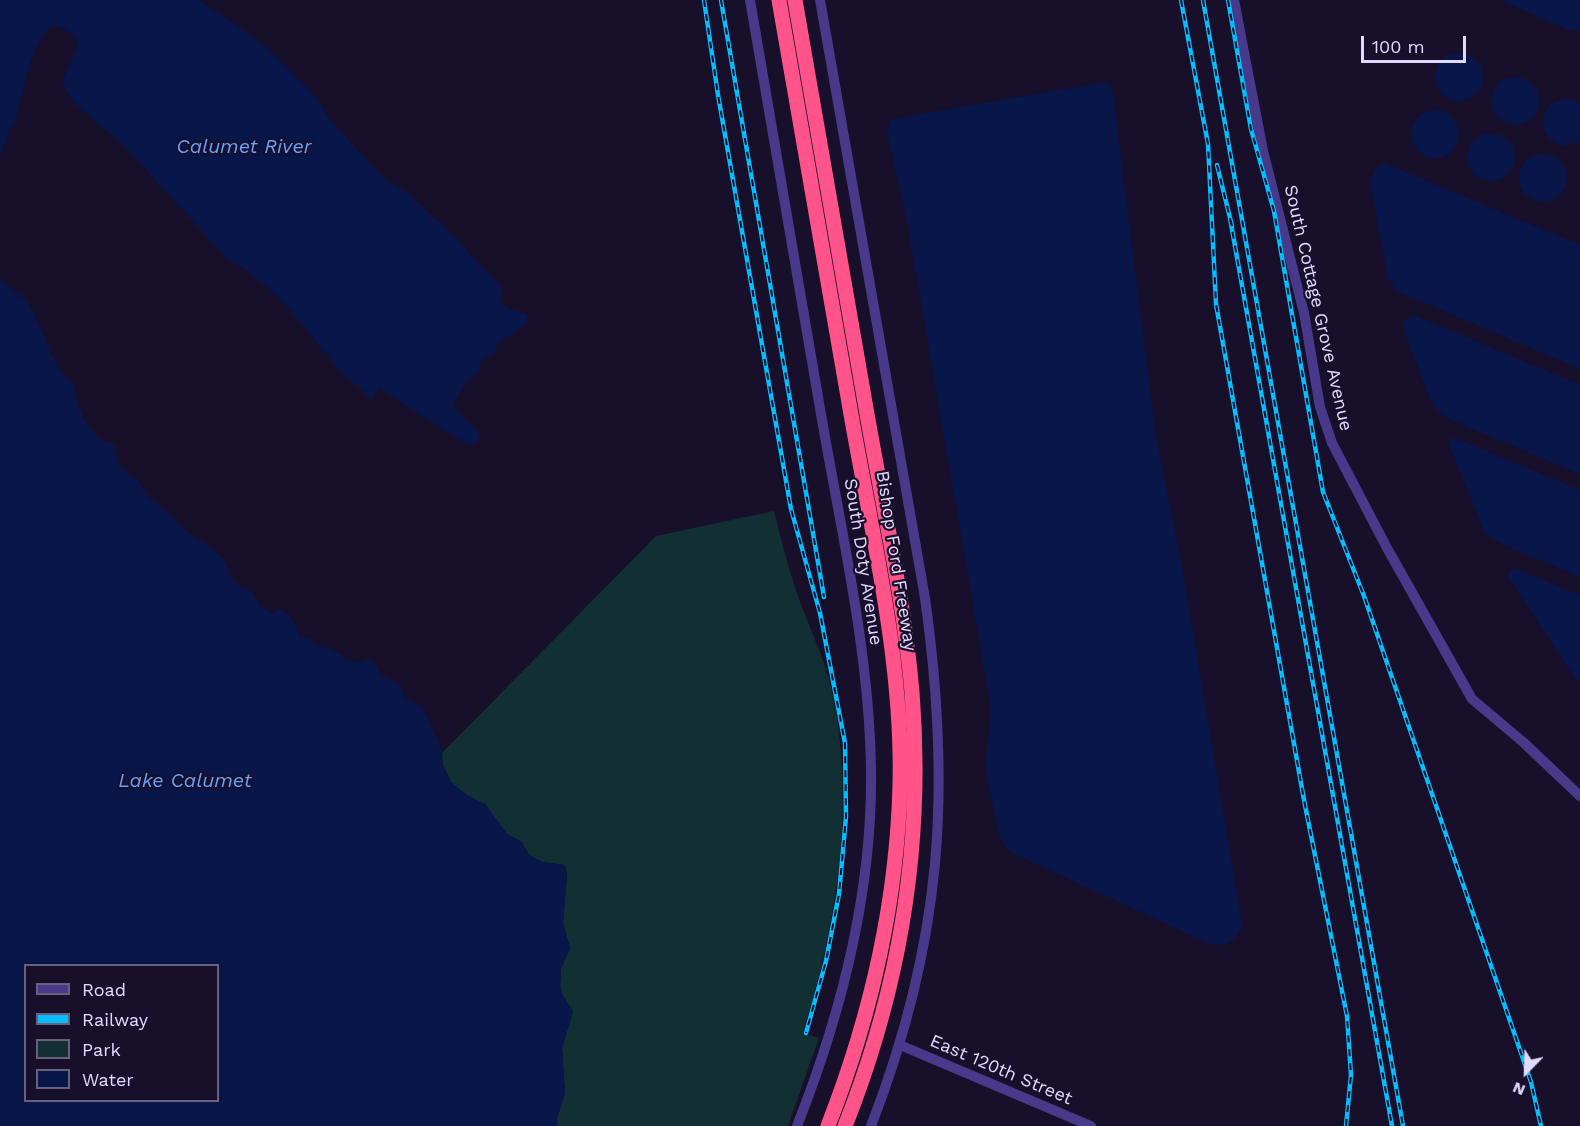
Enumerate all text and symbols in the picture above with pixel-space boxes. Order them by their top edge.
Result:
scale bar [1364,24,1469,62]
text: 100 m [1372,36,1425,57]
water label: Calumet River [176,135,312,159]
street label: South Cottage Grove Avenue [1279,183,1357,433]
street label: Bishop Ford Freeway [871,469,921,653]
street label: South Doty Avenue [839,477,887,647]
water label: Lake Calumet [118,769,252,793]
legend [24,964,219,1102]
text: Road [82,979,126,1000]
text: Railway [82,1009,148,1030]
street label: East 120th Street [927,1030,1075,1110]
text: Park [82,1039,121,1060]
north arrow [1496,1042,1556,1102]
text: Water [82,1069,134,1090]
text: N [1510,1078,1528,1100]

